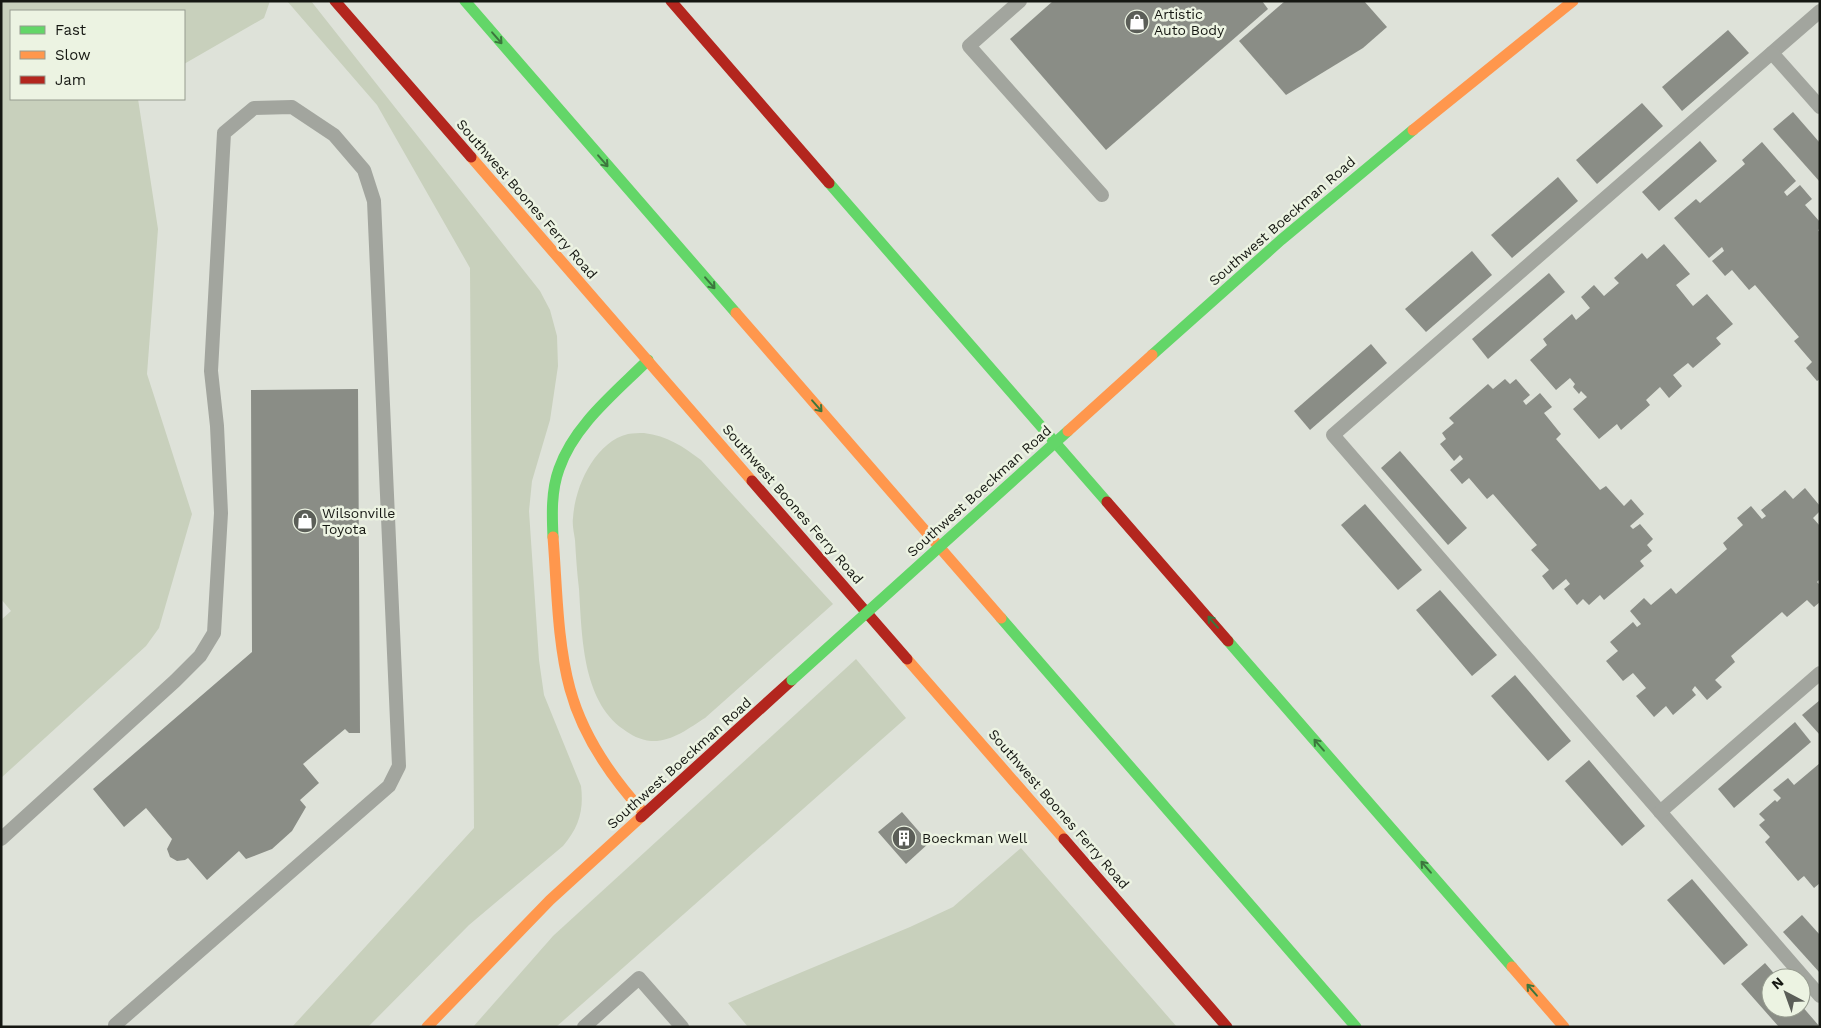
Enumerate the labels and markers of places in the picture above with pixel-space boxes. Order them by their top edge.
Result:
place label: Artistic Auto Body [1154,6,1225,38]
shop icon: Artistic Auto Body [1124,9,1150,35]
place label: Wilsonville Toyota [322,505,395,537]
shop icon: Wilsonville Toyota [292,508,318,534]
building icon: Boeckman Well [891,825,917,851]
place label: Boeckman Well [922,830,1028,846]

